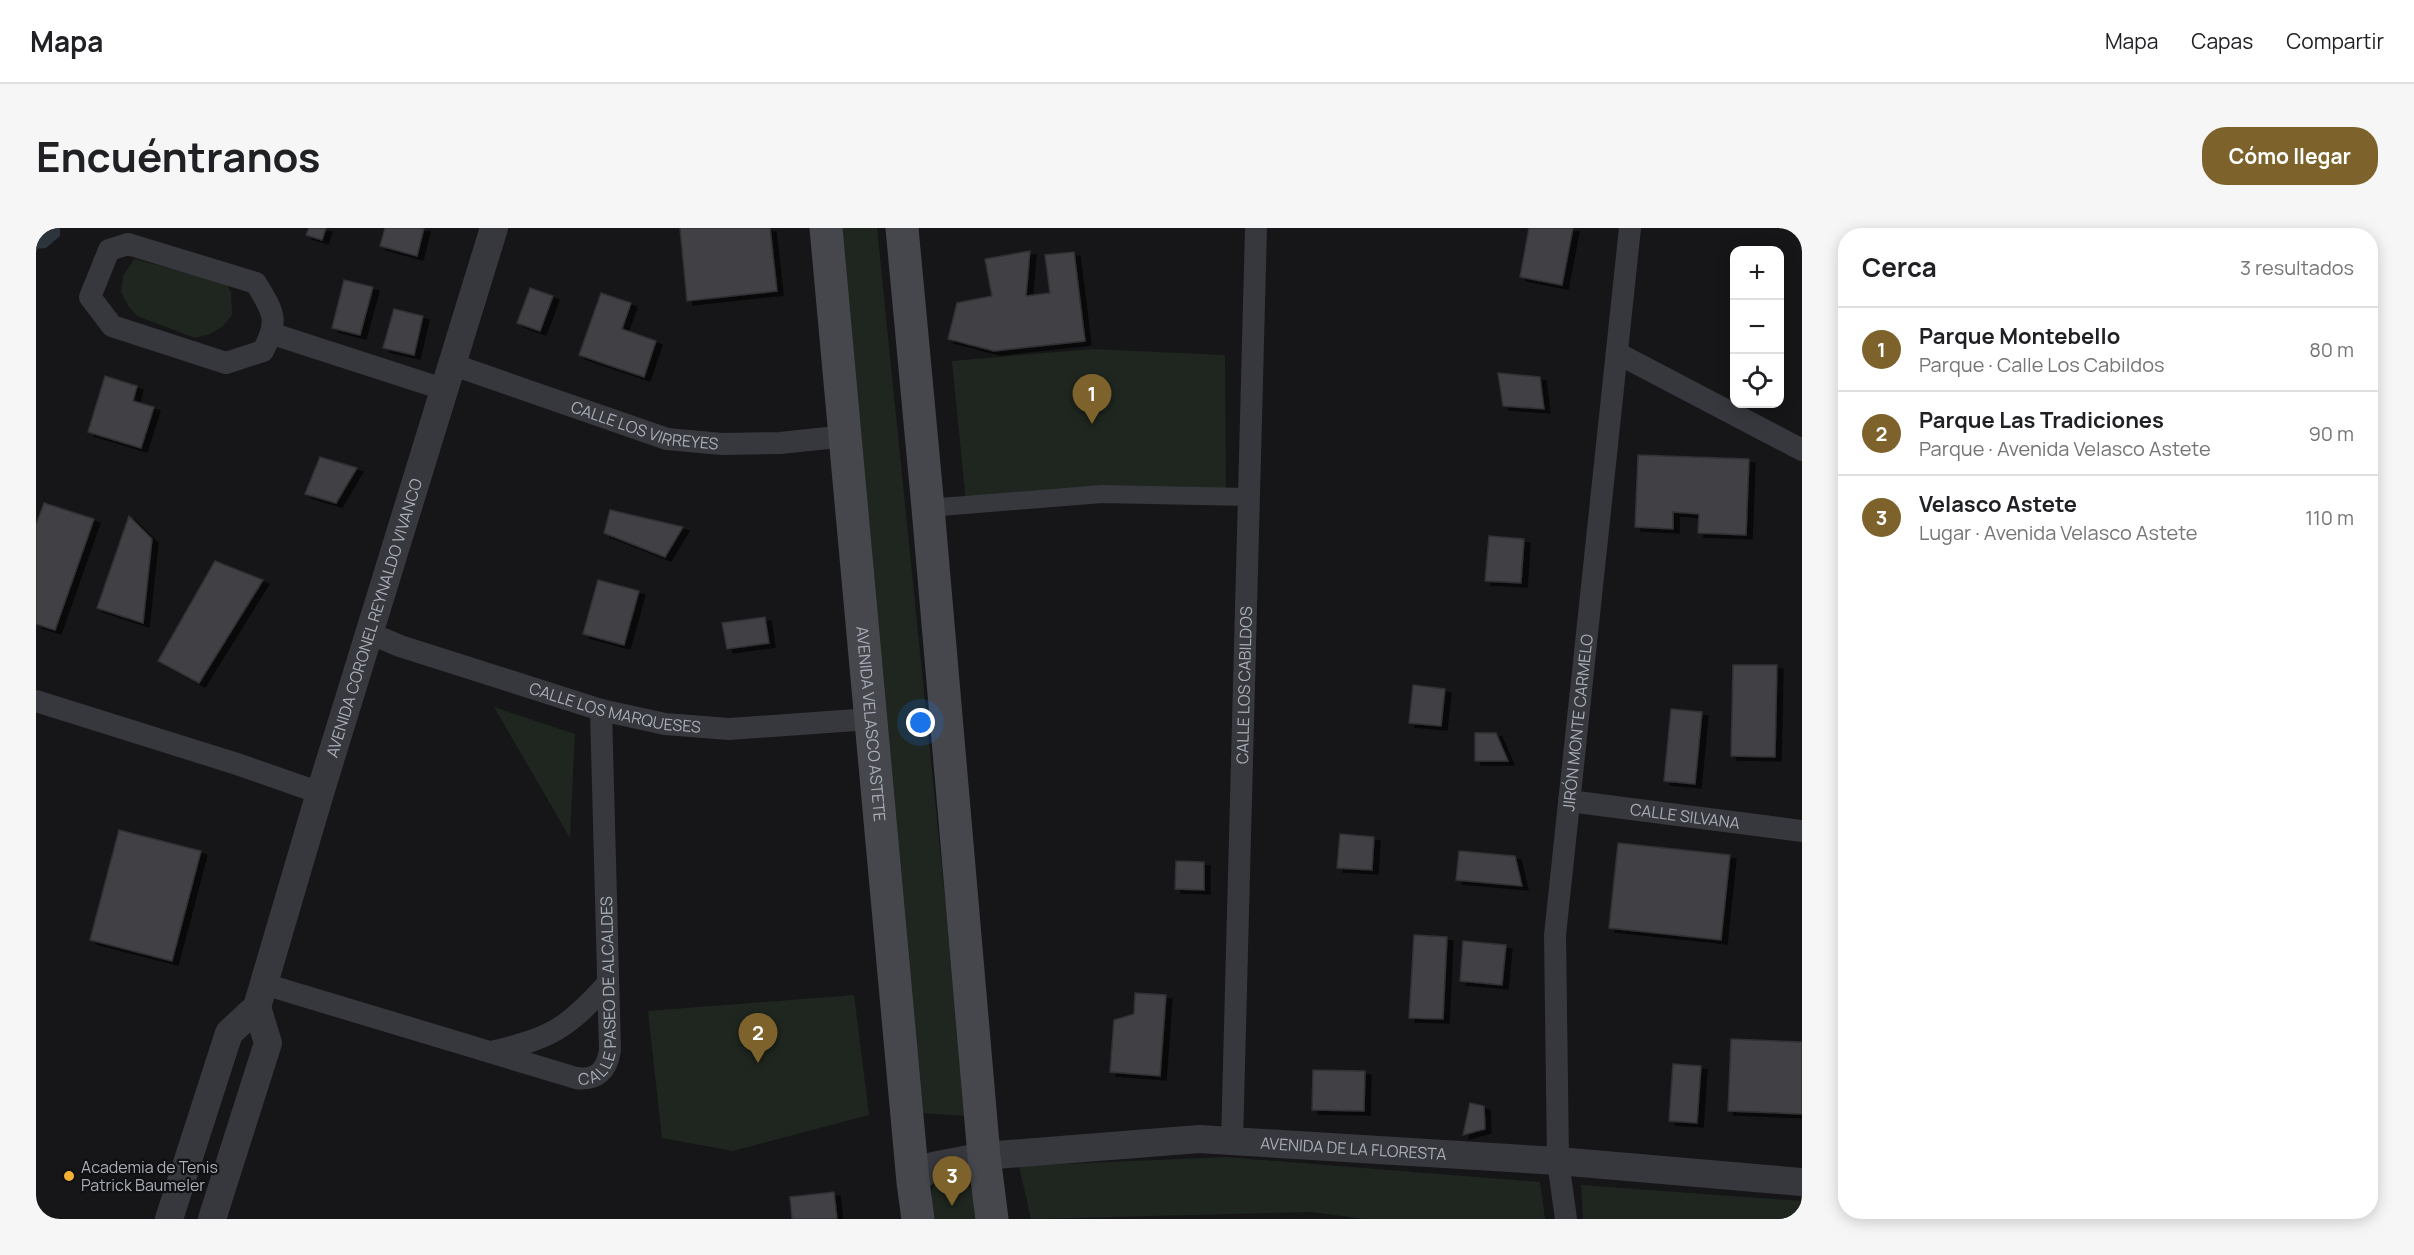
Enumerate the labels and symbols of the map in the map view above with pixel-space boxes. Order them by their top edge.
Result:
pin: 1 [1072,374,1112,424]
street label: CALLE LOS VIRREYES [568,395,720,455]
street label: AVENIDA CORONEL REYNALDO VIVANCO [321,475,427,760]
street label: CALLE LOS CABILDOS [1231,606,1257,764]
street label: AVENIDA VELASCO ASTETE [851,625,891,823]
street label: JIRÓN MONTE CARMELO [1557,633,1598,813]
street label: CALLE LOS MARQUESES [527,677,702,738]
your location [906,708,935,737]
street label: CALLE SILVANA [1629,798,1741,834]
street label: CALLE PASEO DE ALCALDES [578,896,621,1090]
pin: 2 [738,1014,778,1063]
street label: AVENIDA DE LA FLORESTA [1260,1132,1447,1165]
place label: Academia de Tenis Patrick Baumeler [81,1156,218,1196]
pin: 3 [932,1156,972,1206]
marker: Academia de Tenis Patrick Baumeler [62,1169,76,1183]

